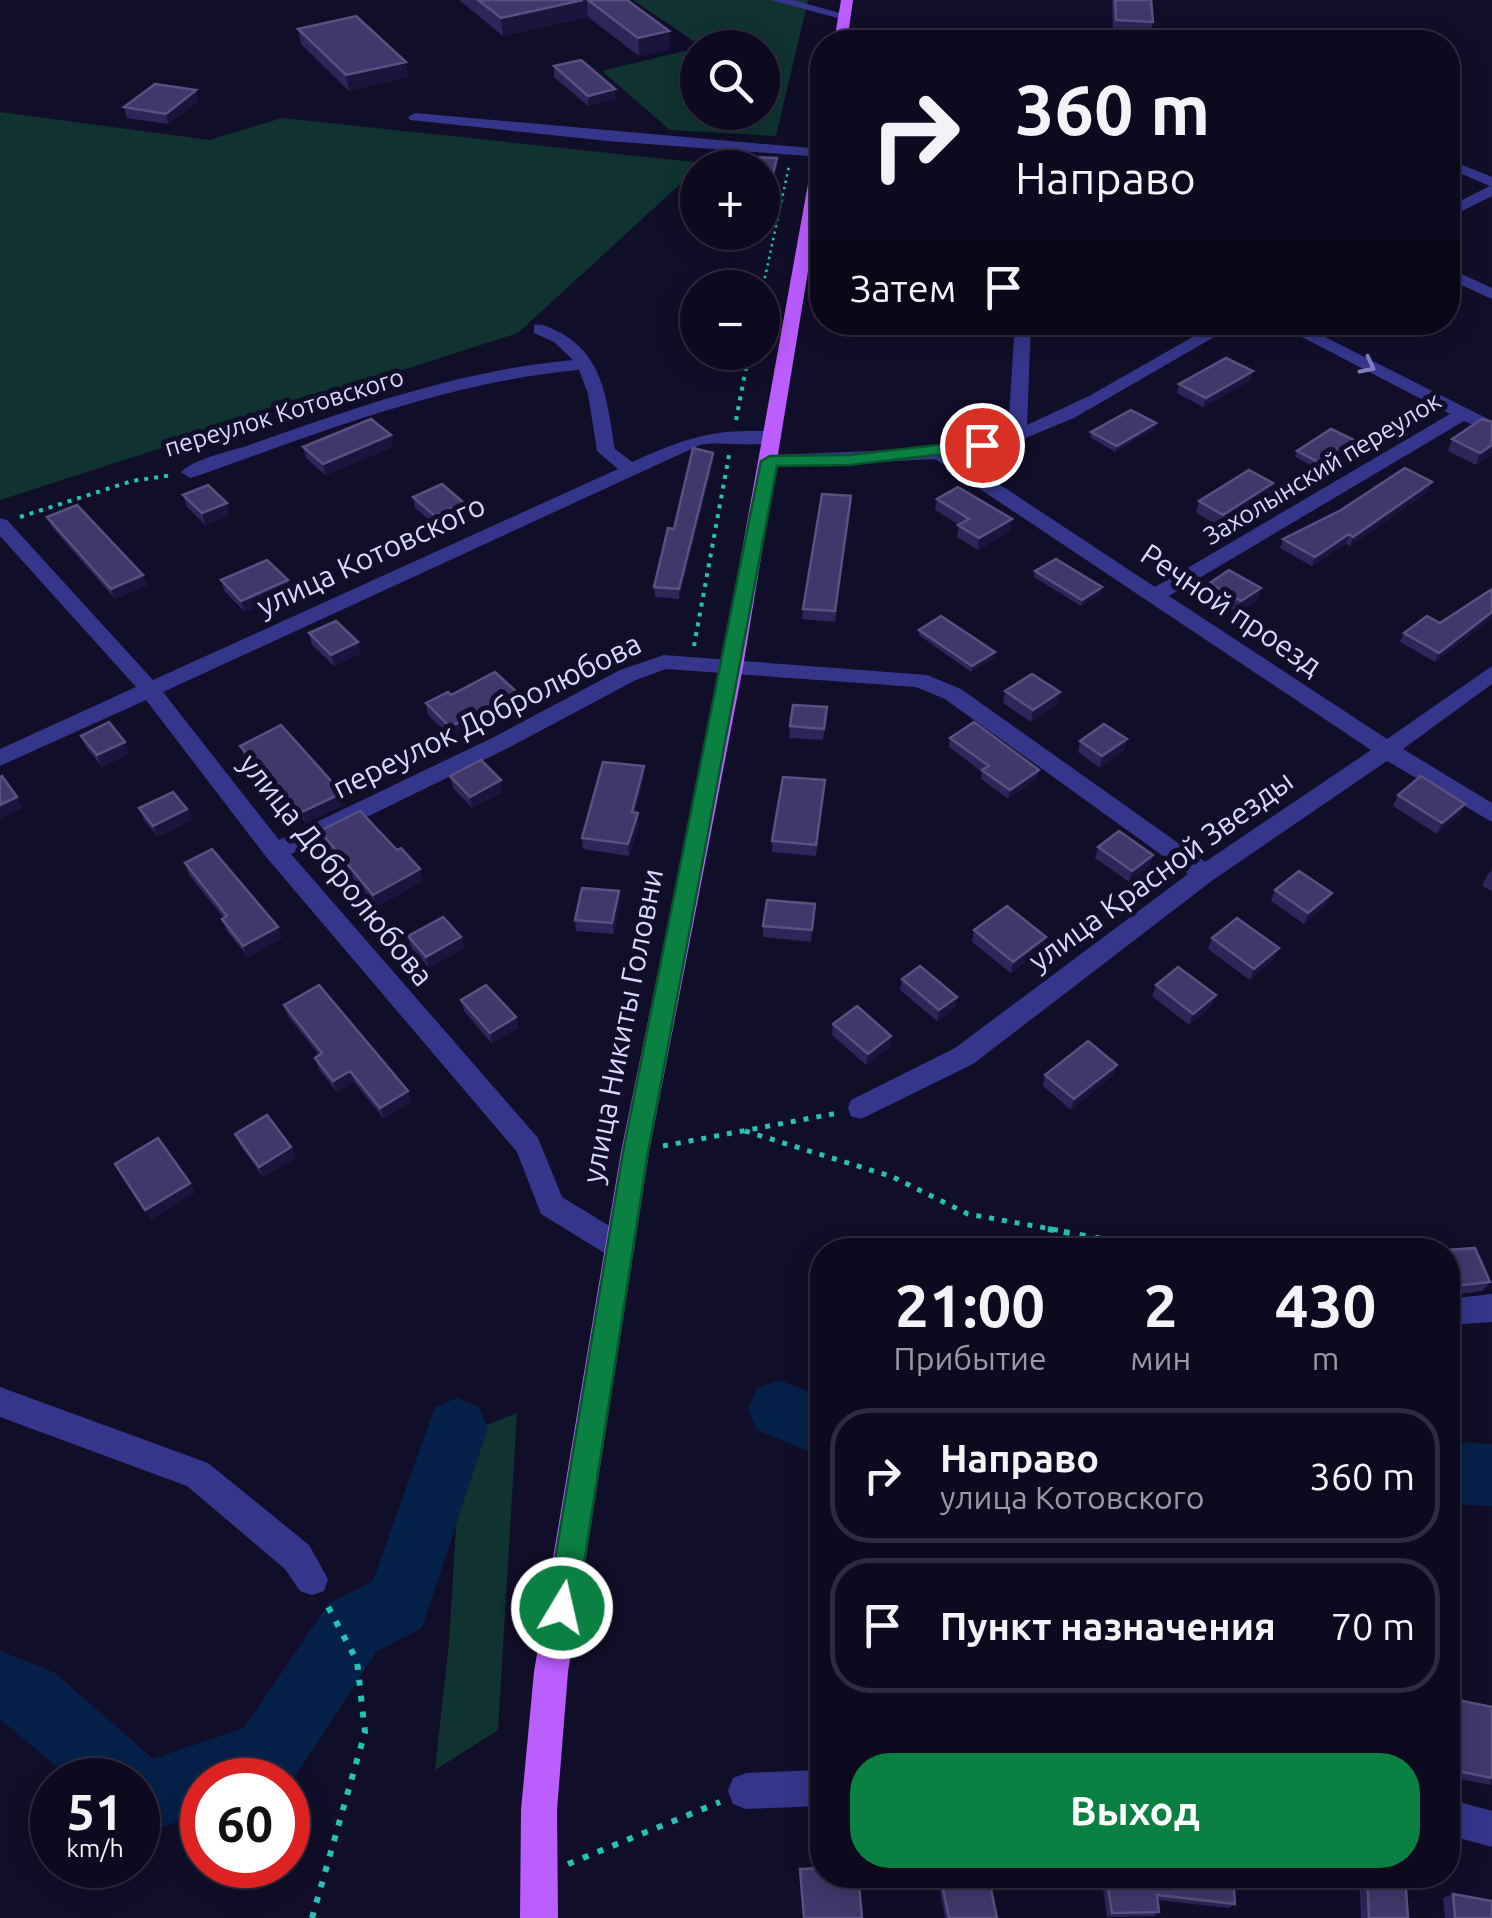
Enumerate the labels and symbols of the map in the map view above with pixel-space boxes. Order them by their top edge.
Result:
one-way arrow [1358,354,1376,373]
street label: переулок Котовского [161,362,407,462]
street label: Захолынский переулок [1198,386,1446,550]
pin [940,403,1025,488]
street label: улица Котовского [251,487,490,623]
street label: Речной проезд [1135,536,1328,682]
street label: переулок Добролюбова [327,626,646,805]
street label: улица Добролюбова [233,747,441,992]
street label: улица Красной Звезды [1022,763,1299,977]
street label: улица Никиты Головни [575,866,669,1186]
position arrow [510,1556,614,1660]
speed limit sign: 60 [180,1758,310,1888]

